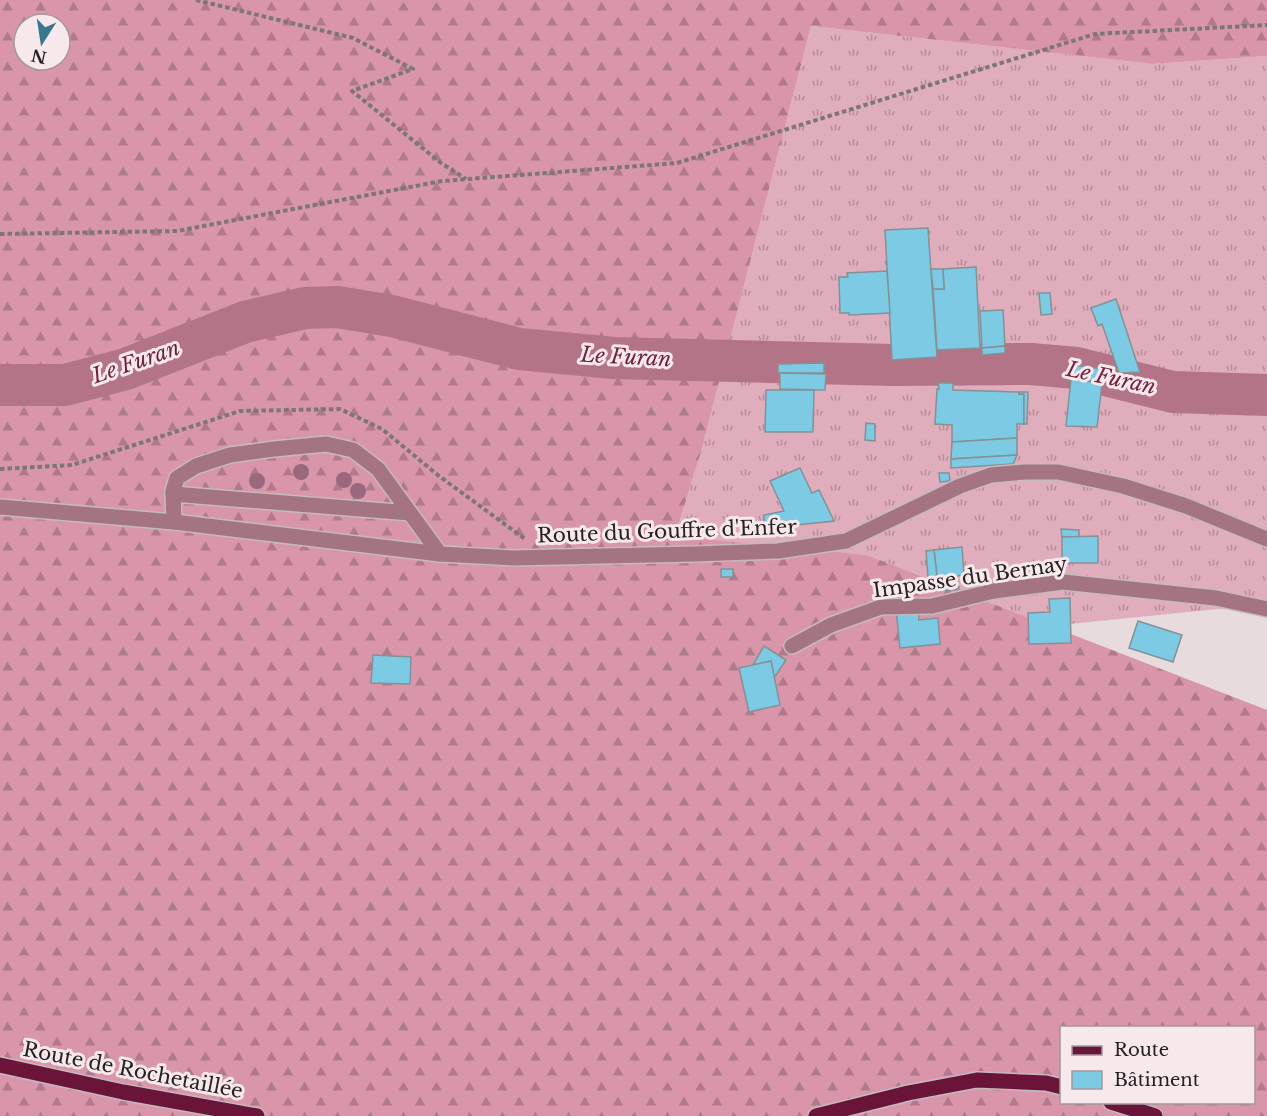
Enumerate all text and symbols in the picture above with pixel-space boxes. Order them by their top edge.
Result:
north arrow [12,12,72,72]
text: N [29,45,48,68]
water label: Le Furan [88,335,183,389]
water label: Le Furan [579,342,672,372]
water label: Le Furan [1063,356,1158,400]
street label: Route du Gouffre d'Enfer [537,514,798,548]
street label: Impasse du Bernay [871,551,1069,603]
legend [1060,1026,1255,1104]
street label: Route de Rochetaillée [21,1037,245,1103]
text: Route [1114,1039,1169,1061]
text: Bâtiment [1114,1069,1200,1091]

